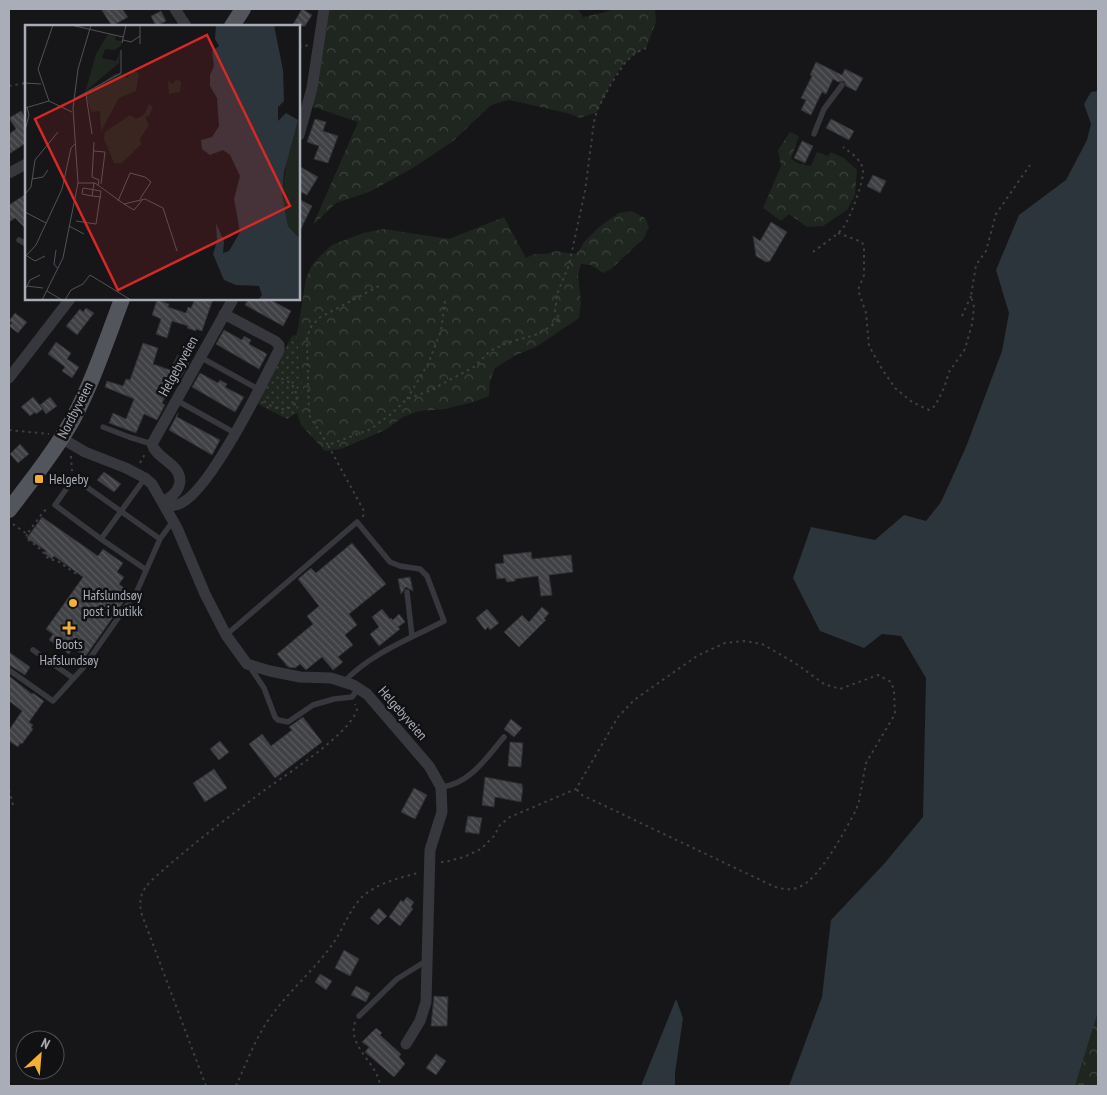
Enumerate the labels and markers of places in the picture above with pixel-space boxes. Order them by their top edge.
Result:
place label: Helgeby [49,470,89,488]
marker: Helgeby [33,473,45,485]
place label: Hafslundsøy post i butikk [83,586,143,620]
marker: Hafslundsøy post i butikk [67,597,79,609]
marker: Boots Hafslundsøy [63,622,75,634]
place label: Boots Hafslundsøy [40,635,99,669]

